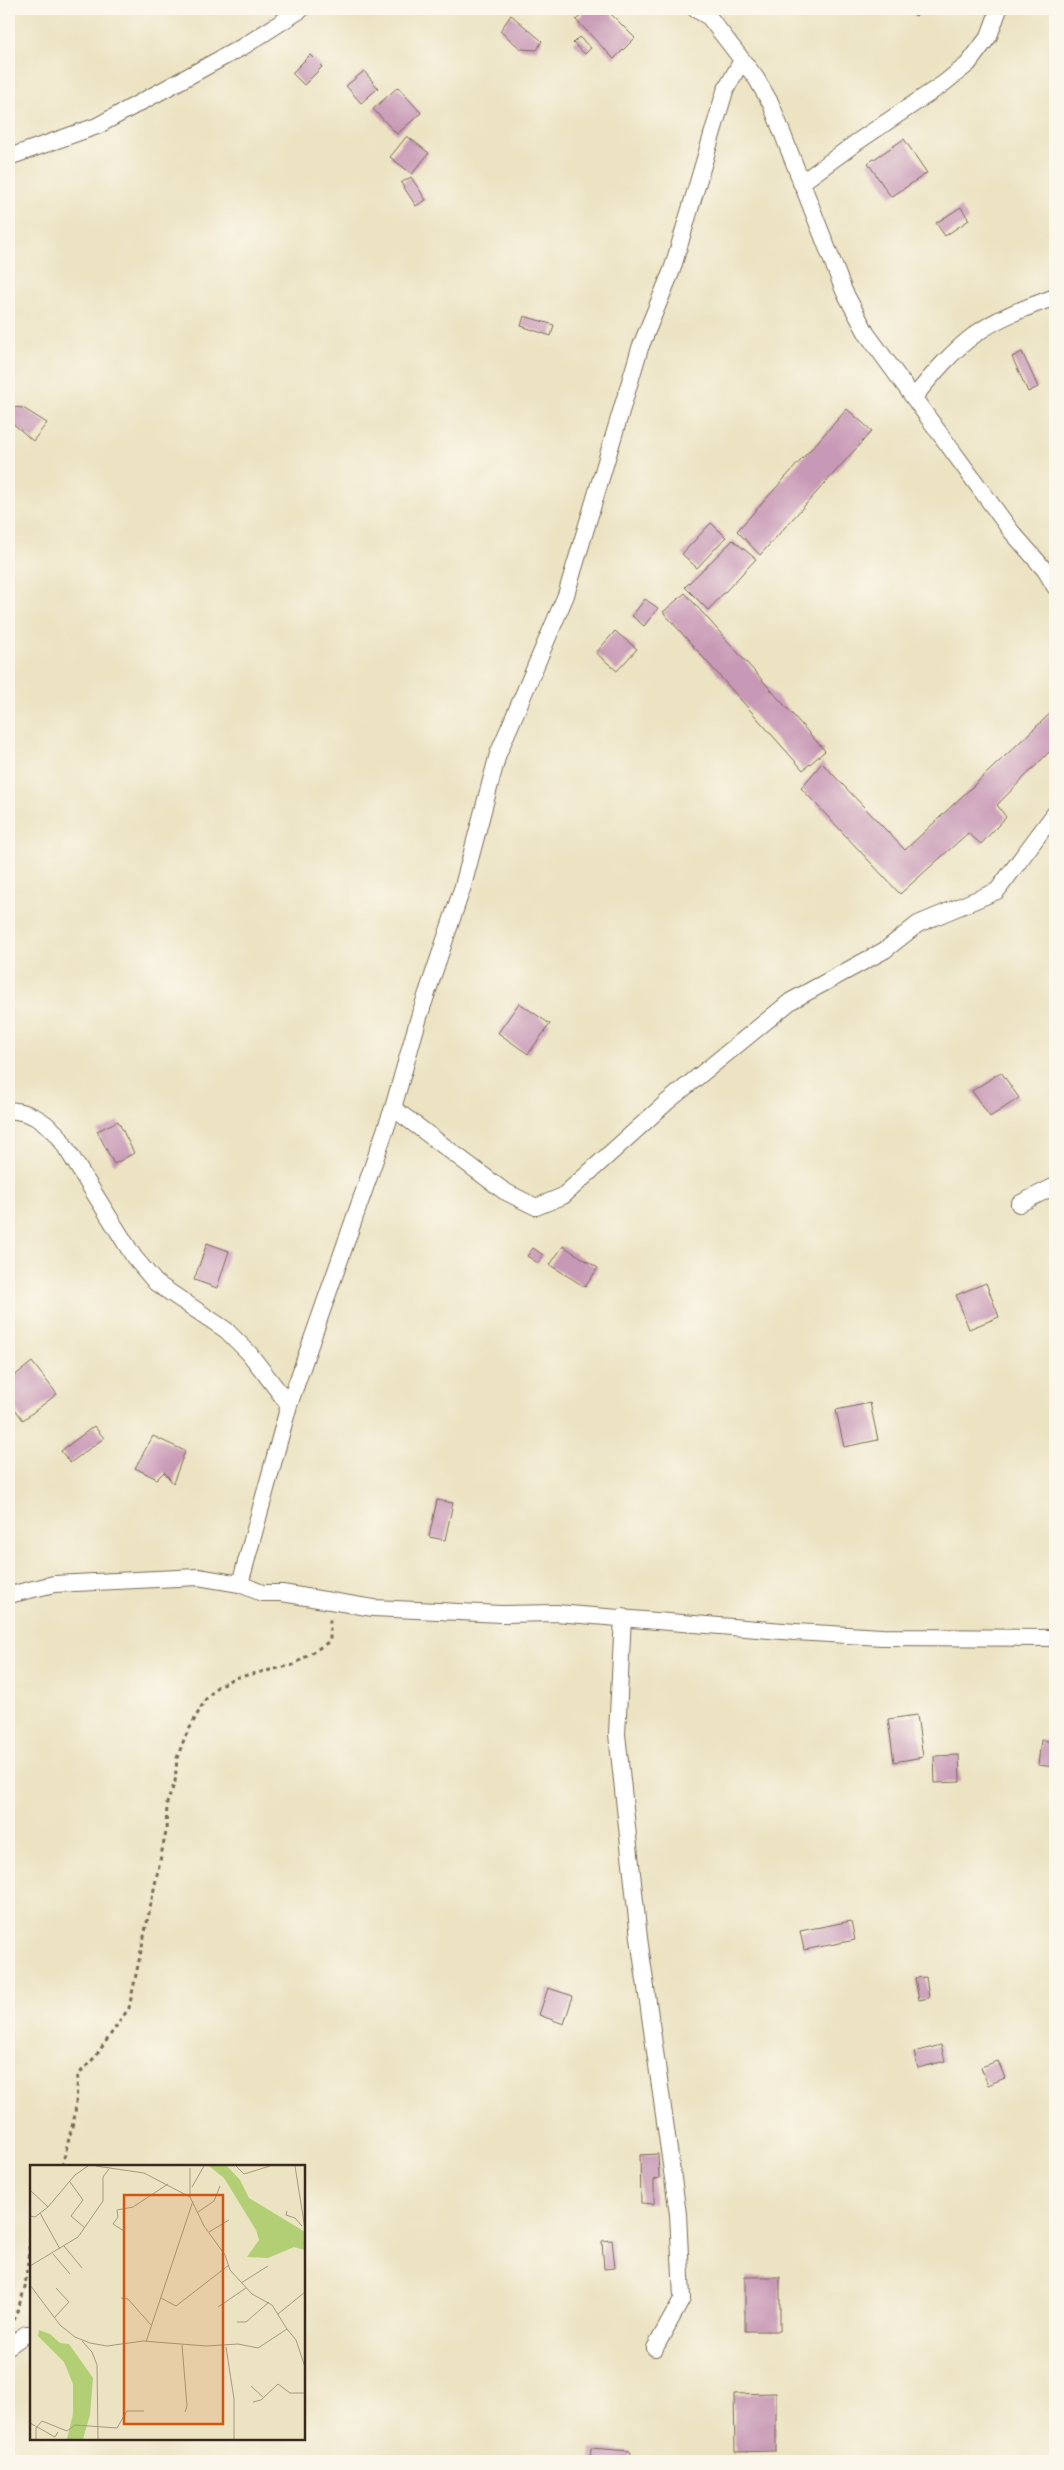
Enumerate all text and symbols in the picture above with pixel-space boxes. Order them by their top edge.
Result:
inset map [30,2165,305,2440]

